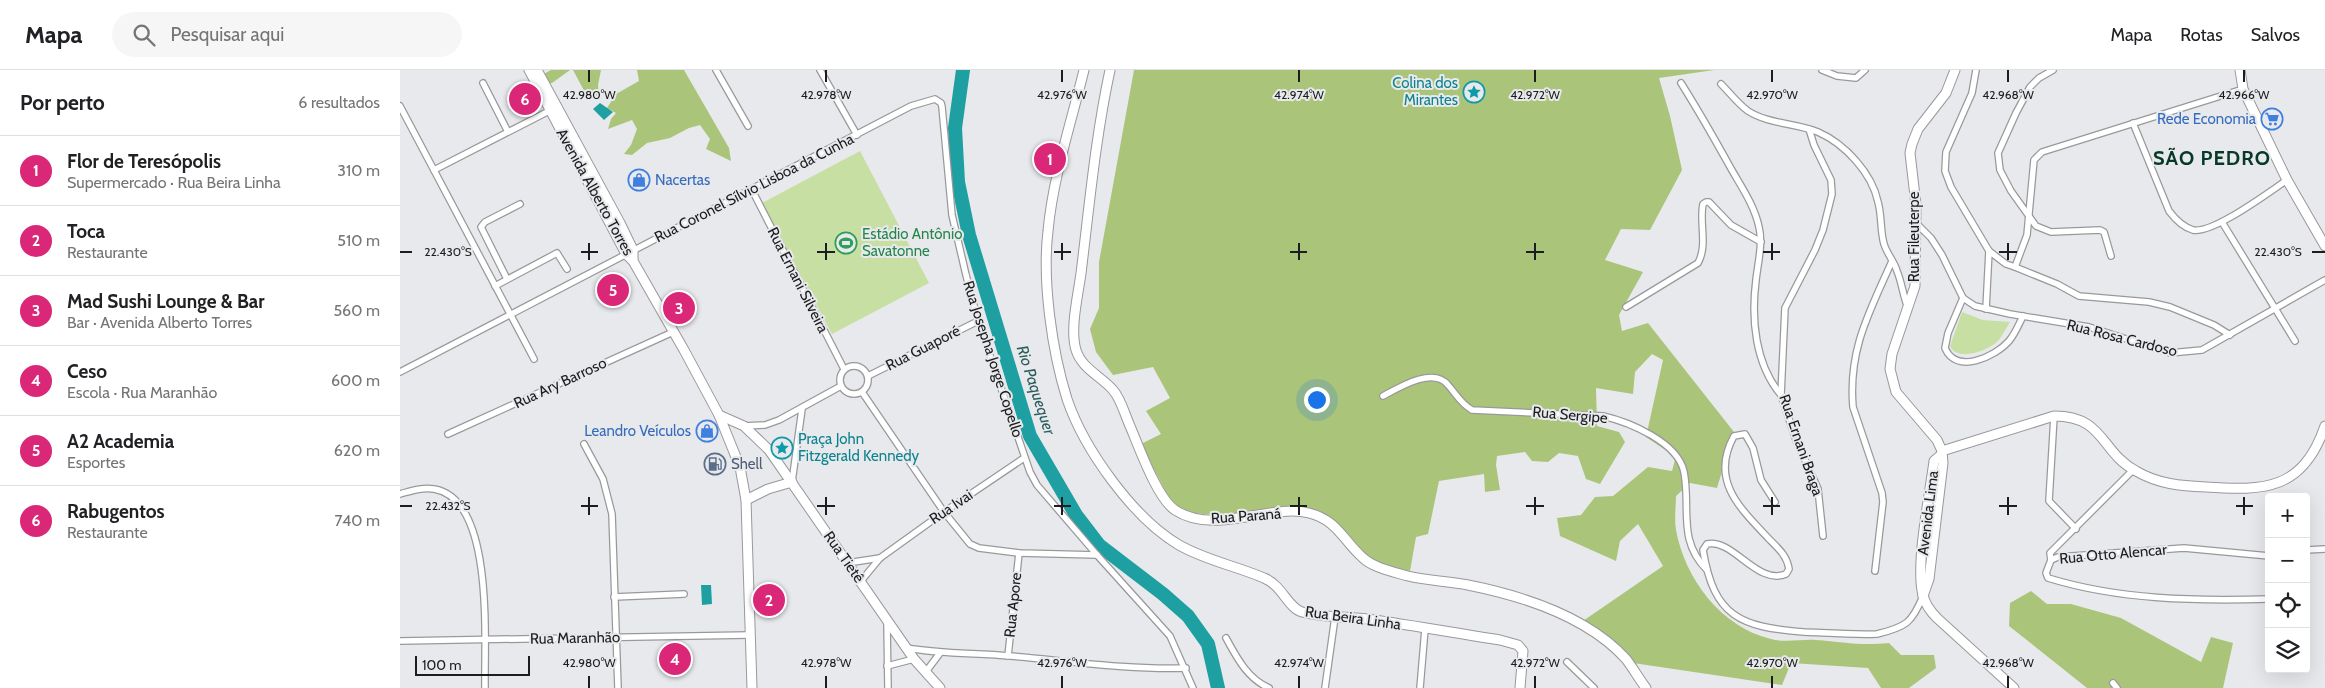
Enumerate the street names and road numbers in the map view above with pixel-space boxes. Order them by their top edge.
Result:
street label: Avenida Alberto Torres [553,125,637,259]
street label: Rua Coronel Sílvio Lisboa da Cunha [651,129,857,246]
street label: Rua Fileuterpe [1905,191,1923,282]
street label: Rua Ernani Silveira [764,224,833,336]
street label: Rua Josepha Jorge Copello [959,278,1027,440]
street label: Rua Rosa Cardoso [2065,316,2179,360]
street label: Rua Guaporé [883,321,964,374]
street label: Rua Ary Barroso [511,354,609,412]
street label: Rua Ernani Braga [1775,392,1827,499]
street label: Rua Sergipe [1532,403,1609,427]
street label: Avenida Lima [1914,469,1942,556]
street label: Rua Ivai [926,486,976,528]
street label: Rua Paraná [1210,505,1282,527]
street label: Rua Tietê [820,528,868,586]
street label: Rua Otto Alencar [2058,540,2168,568]
street label: Rua Apore [1001,571,1025,638]
street label: Rua Beira Linha [1304,602,1403,634]
street label: Rua Maranhão [530,628,620,648]

